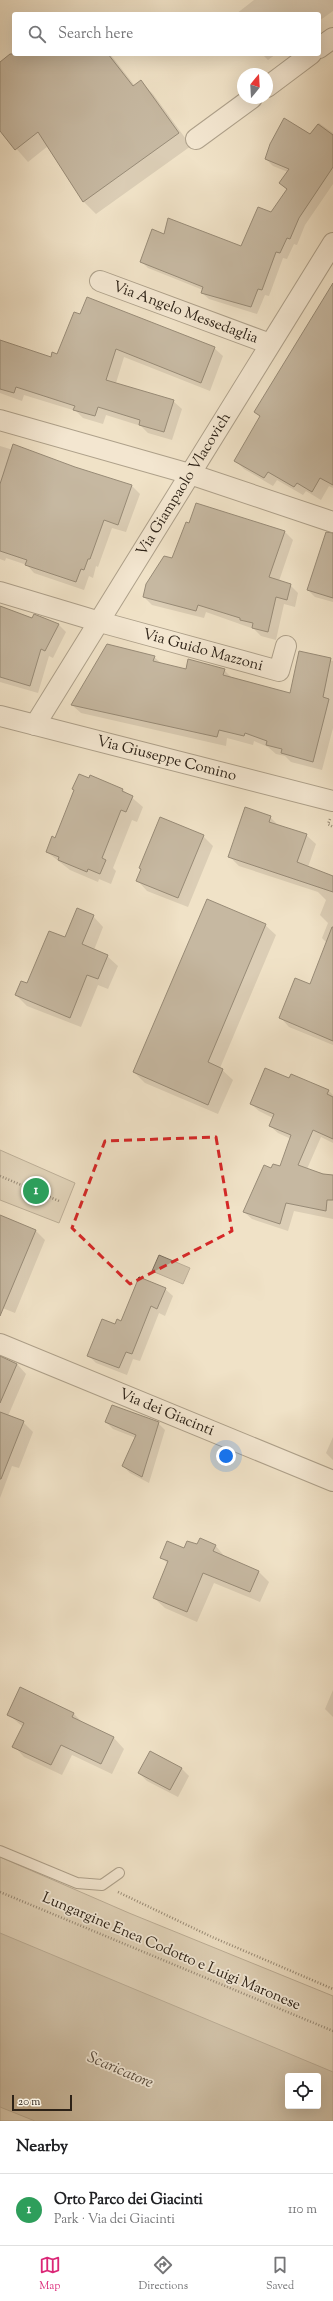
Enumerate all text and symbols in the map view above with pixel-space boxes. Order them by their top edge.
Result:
search box [12,12,321,56]
icon: search [26,23,48,45]
text: Search here [58,24,133,45]
north arrow [237,68,273,104]
street label: Via Angelo Messedaglia [110,276,261,349]
street label: Via Giampaolo Vlacovich [131,408,236,560]
street label: Via Guido Mazzoni [140,624,265,677]
street label: Via Giuseppe Comino [94,731,239,786]
pin: 1 [23,1176,49,1206]
street label: Via dei Giacinti [116,1384,217,1441]
your location [216,1446,236,1466]
street label: Lungargine Enea Codotto e Luigi Maronese [38,1888,304,2016]
water label: Scaricatore [83,2047,157,2095]
map controls [285,2073,321,2109]
button: locate [285,2073,321,2109]
scale bar [12,2093,72,2112]
text: 20 m [18,2094,40,2110]
text: Nearby [16,2135,68,2159]
text: Orto Parco dei Giacinti [54,2190,203,2211]
text: 1 [27,2201,31,2219]
text: 110 m [288,2201,317,2219]
text: Park · Via dei Giacinti [54,2211,175,2229]
tab: Map [39,2254,61,2294]
tab: Directions [139,2254,188,2294]
tab: Saved [266,2254,294,2294]

